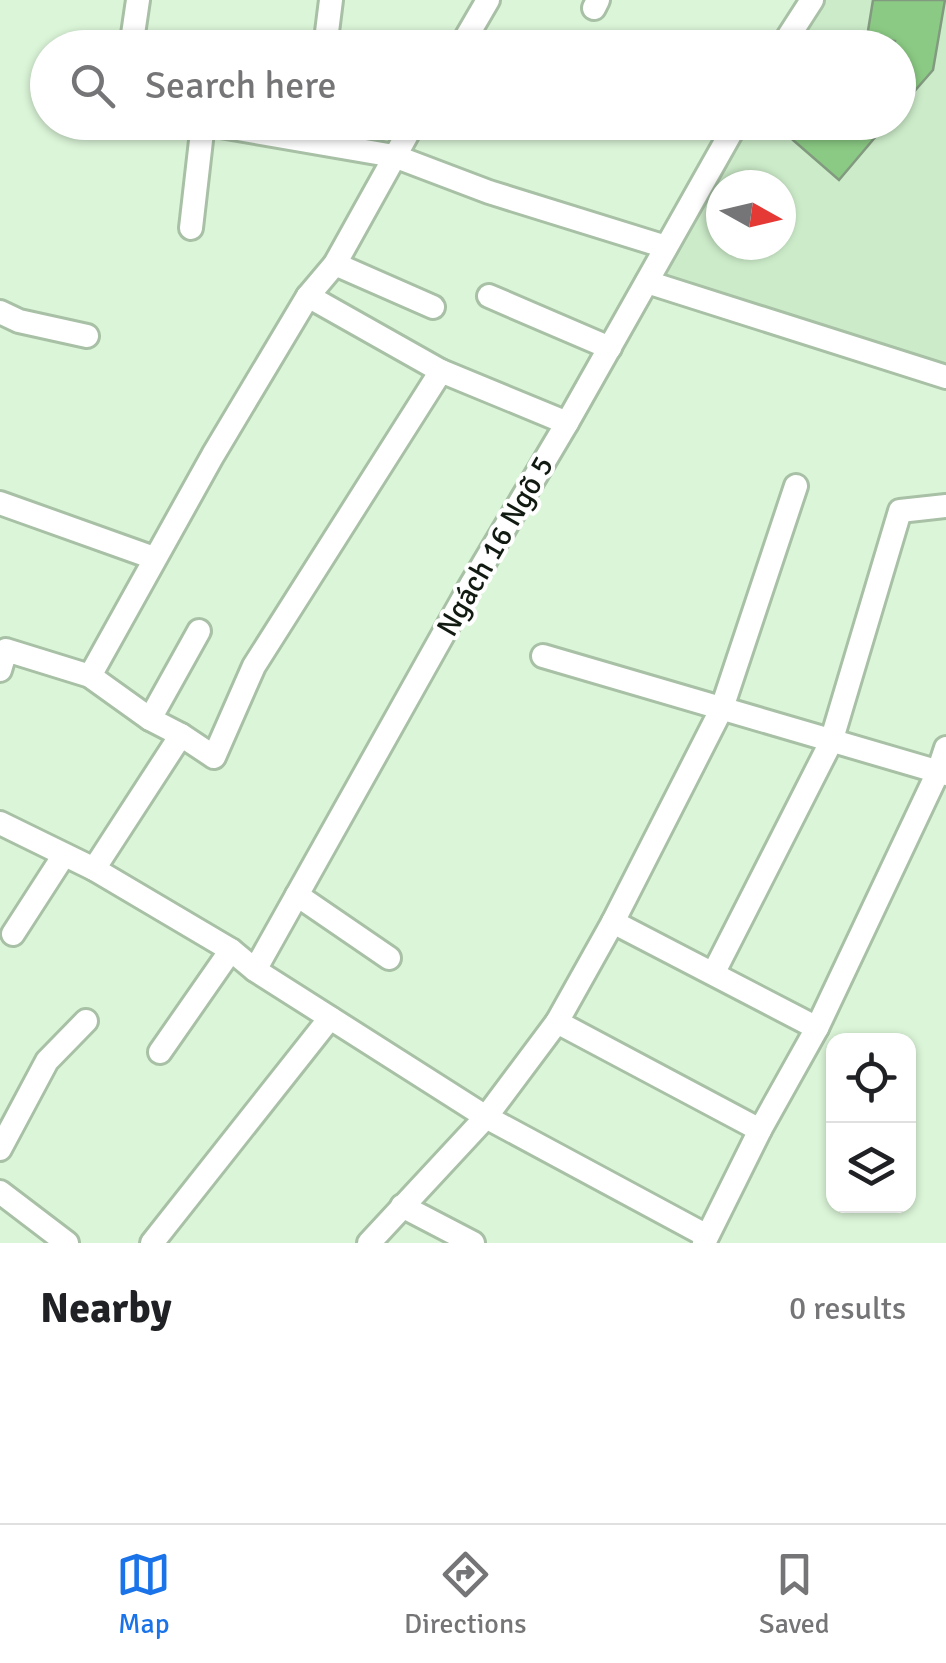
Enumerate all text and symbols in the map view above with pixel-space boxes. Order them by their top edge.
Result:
search box [30,30,916,140]
icon: search [65,58,120,113]
text: Search here [145,62,337,109]
north arrow [706,170,796,260]
street label: Ngách 16 Ngõ 5 [429,450,562,643]
map controls [826,1033,916,1213]
button: locate [826,1033,916,1123]
button: layers [826,1123,916,1213]
text: Nearby [40,1283,172,1334]
text: 0 results [789,1289,906,1328]
tab: Map [116,1547,171,1641]
tab: Directions [404,1547,526,1641]
tab: Saved [759,1547,830,1641]

